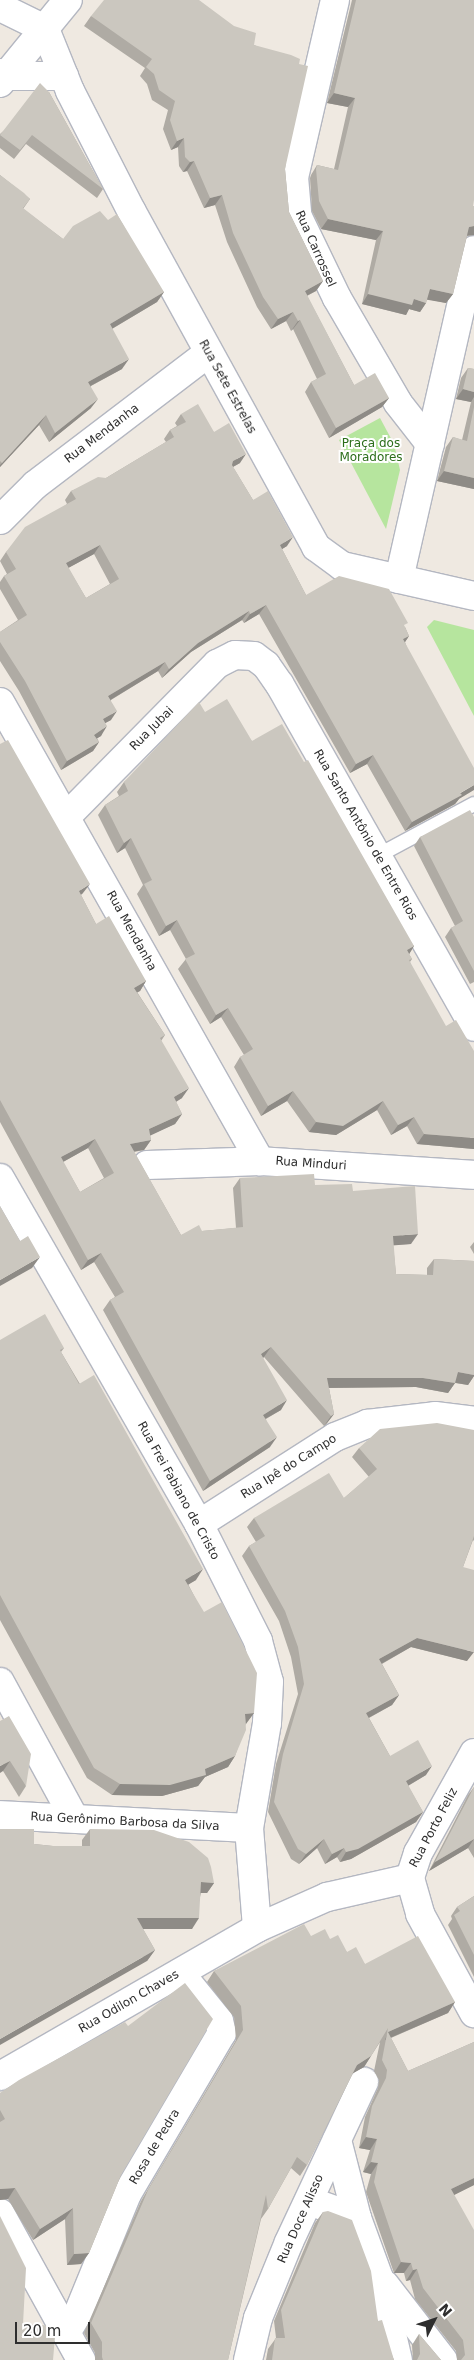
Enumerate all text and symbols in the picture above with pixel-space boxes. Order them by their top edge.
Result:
street label: Rua Carrossel [292,208,338,290]
street label: Rua Sete Estrelas [195,338,259,436]
street label: Rua Mendanha [62,401,142,467]
park label: Praça dos Moradores [339,437,403,465]
street label: Rua Jubai [127,704,177,754]
street label: Rua Santo Antônio de Entre Rios [310,747,420,923]
street label: Rua Mendanha [103,888,159,974]
street label: Rua Minduri [275,1154,347,1174]
street label: Rua Frei Fabiano de Cristo [134,1419,222,1563]
street label: Rua Ipê do Campo [239,1432,339,1502]
street label: Rua Porto Feliz [407,1786,461,1870]
street label: Rua Gerônimo Barbosa da Silva [30,1810,220,1834]
street label: Rua Odilon Chaves [76,1967,182,2037]
street label: Rosa de Pedra [127,2107,183,2187]
street label: Rua Doce Alisso [275,2172,327,2266]
north arrow [409,2295,459,2345]
text: N [435,2300,455,2320]
scale bar [18,2312,92,2344]
text: 20 m [23,2322,61,2340]

